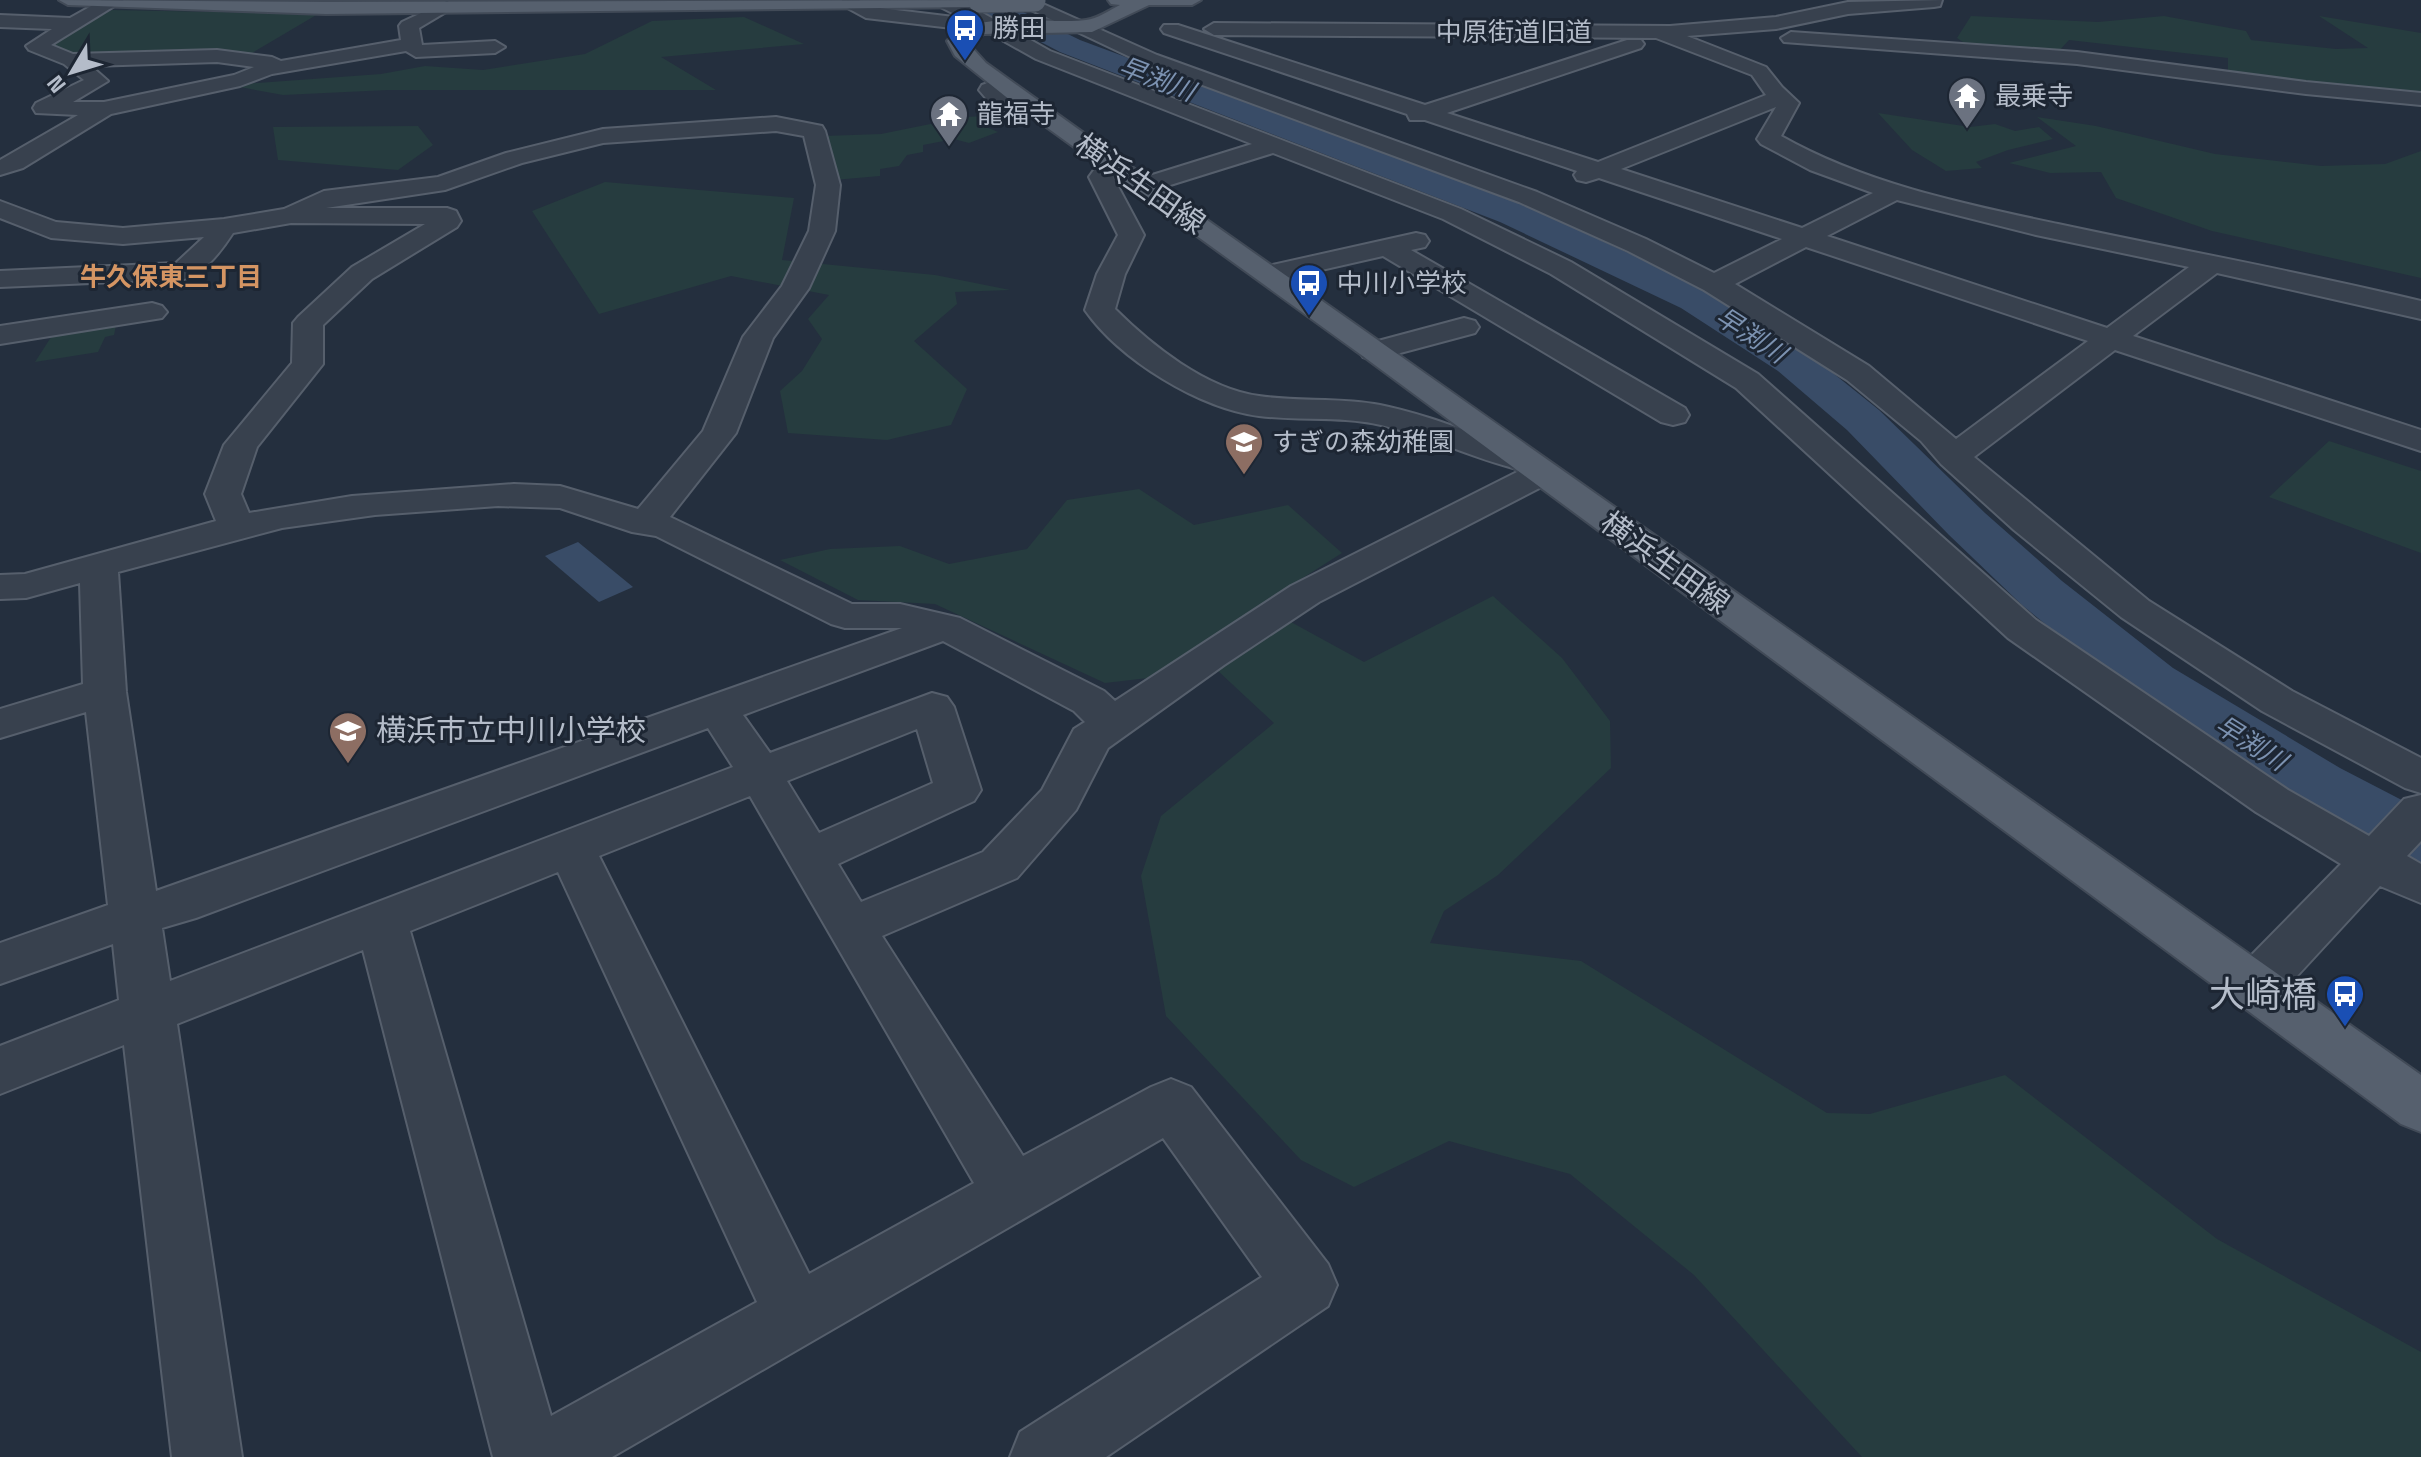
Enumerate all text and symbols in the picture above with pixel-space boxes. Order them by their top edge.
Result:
bus stop icon: 勝田 [944,7,986,62]
place label: 勝田 [993,11,1045,45]
street label: 中原街道旧道 [1436,15,1592,49]
north arrow [32,32,112,112]
water label: 早渕川 [1114,49,1202,110]
text: N [41,70,72,99]
temple icon: 最乗寺 [1946,75,1988,130]
place label: 最乗寺 [1995,79,2073,113]
temple icon: 龍福寺 [928,93,970,148]
place label: 龍福寺 [977,97,1055,131]
street label: 横浜生田線 [1068,125,1213,243]
district label: 牛久保東三丁目 [80,260,262,294]
bus stop icon: 中川小学校 [1288,262,1330,317]
place label: 中川小学校 [1337,266,1467,300]
water label: 早渕川 [1709,299,1795,372]
school or university icon: すぎの森幼稚園 [1223,421,1265,476]
place label: すぎの森幼稚園 [1272,425,1454,459]
street label: 横浜生田線 [1593,503,1737,622]
water label: 早渕川 [2209,708,2296,780]
school or university icon: 横浜市立中川小学校 [327,710,369,765]
place label: 横浜市立中川小学校 [376,711,646,750]
place label: 大崎橋 [2209,972,2317,1018]
bus stop icon: 大崎橋 [2324,973,2366,1028]

